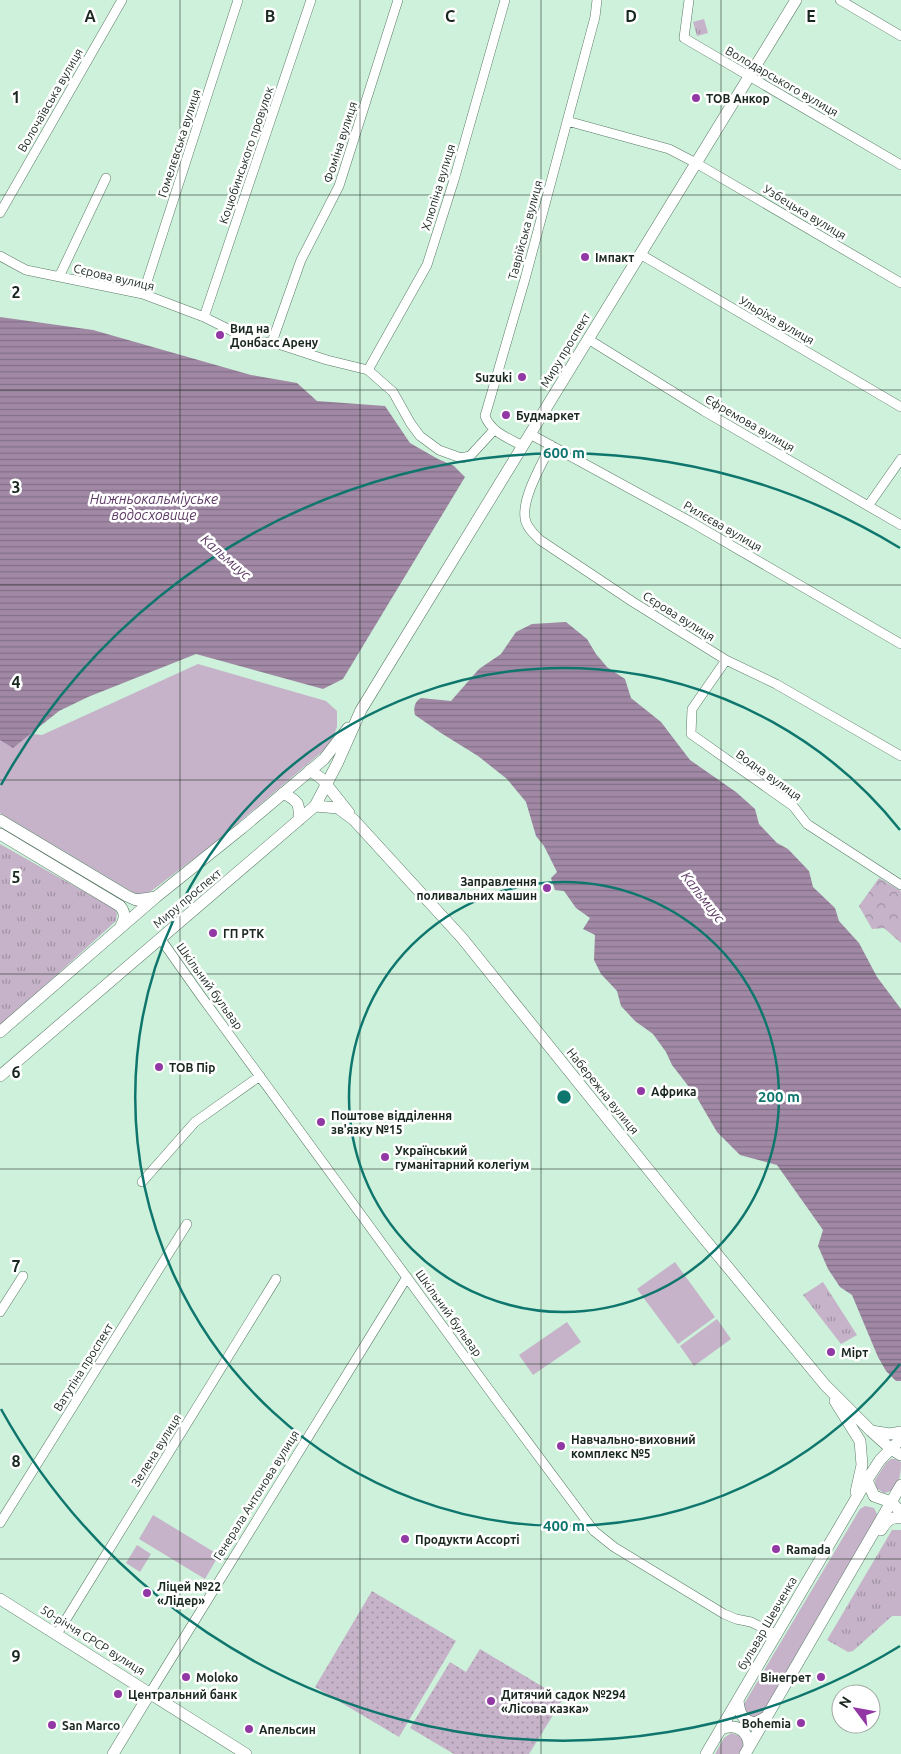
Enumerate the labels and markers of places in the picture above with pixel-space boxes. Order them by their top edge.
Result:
marker: ТОВ Анкор [690,92,702,104]
place label: ТОВ Анкор [706,92,770,105]
marker: Iмпакт [579,251,591,263]
place label: Iмпакт [595,251,634,264]
place label: Вид на Донбасс Арену [230,322,319,349]
marker: Вид на Донбасс Арену [214,329,226,341]
place label: Suzuki [475,371,512,384]
marker: Suzuki [516,371,528,383]
marker: Будмаркет [500,409,512,421]
place label: Будмаркет [516,409,580,422]
place label: Заправлення поливальних машин [416,875,537,902]
marker: Заправлення поливальних машин [541,882,553,894]
marker: ГП РТК [207,927,219,939]
place label: ГП РТК [223,927,264,940]
marker: ТОВ Пір [153,1061,165,1073]
place label: ТОВ Пір [169,1061,215,1074]
marker: Африка [635,1085,647,1097]
place label: Африка [651,1085,697,1098]
centre of rings [555,1088,573,1106]
place label: Поштове відділення зв'язку №15 [331,1109,452,1136]
marker: Поштове відділення зв'язку №15 [315,1116,327,1128]
place label: Український гуманітарний колегіум [395,1144,529,1171]
marker: Український гуманітарний колегіум [379,1151,391,1163]
marker: Мірт [825,1346,837,1358]
place label: Мірт [841,1346,868,1359]
place label: Навчально-виховний комплекс №5 [571,1433,696,1460]
marker: Навчально-виховний комплекс №5 [555,1440,567,1452]
marker: Продукти Ассорті [399,1533,411,1545]
place label: Продукти Ассорті [415,1533,520,1546]
marker: Ramada [770,1543,782,1555]
place label: Ramada [786,1543,831,1556]
place label: Ліцей №22 «Лідер» [157,1580,221,1607]
marker: Ліцей №22 «Лідер» [141,1587,153,1599]
marker: Moloko [180,1671,192,1683]
place label: Moloko [196,1671,238,1684]
place label: Вінегрет [760,1671,811,1684]
marker: Вінегрет [815,1671,827,1683]
marker: Центральний банк [112,1688,124,1700]
place label: Центральний банк [128,1688,237,1701]
place label: Дитячий садок №294 «Лісова казка» [501,1688,626,1715]
marker: Дитячий садок №294 «Лісова казка» [485,1695,497,1707]
place label: Bohemia [742,1717,791,1730]
marker: Bohemia [795,1717,807,1729]
marker: San Marco [46,1719,58,1731]
place label: San Marco [62,1719,120,1732]
marker: Апельсин [243,1723,255,1735]
place label: Апельсин [259,1723,316,1736]

